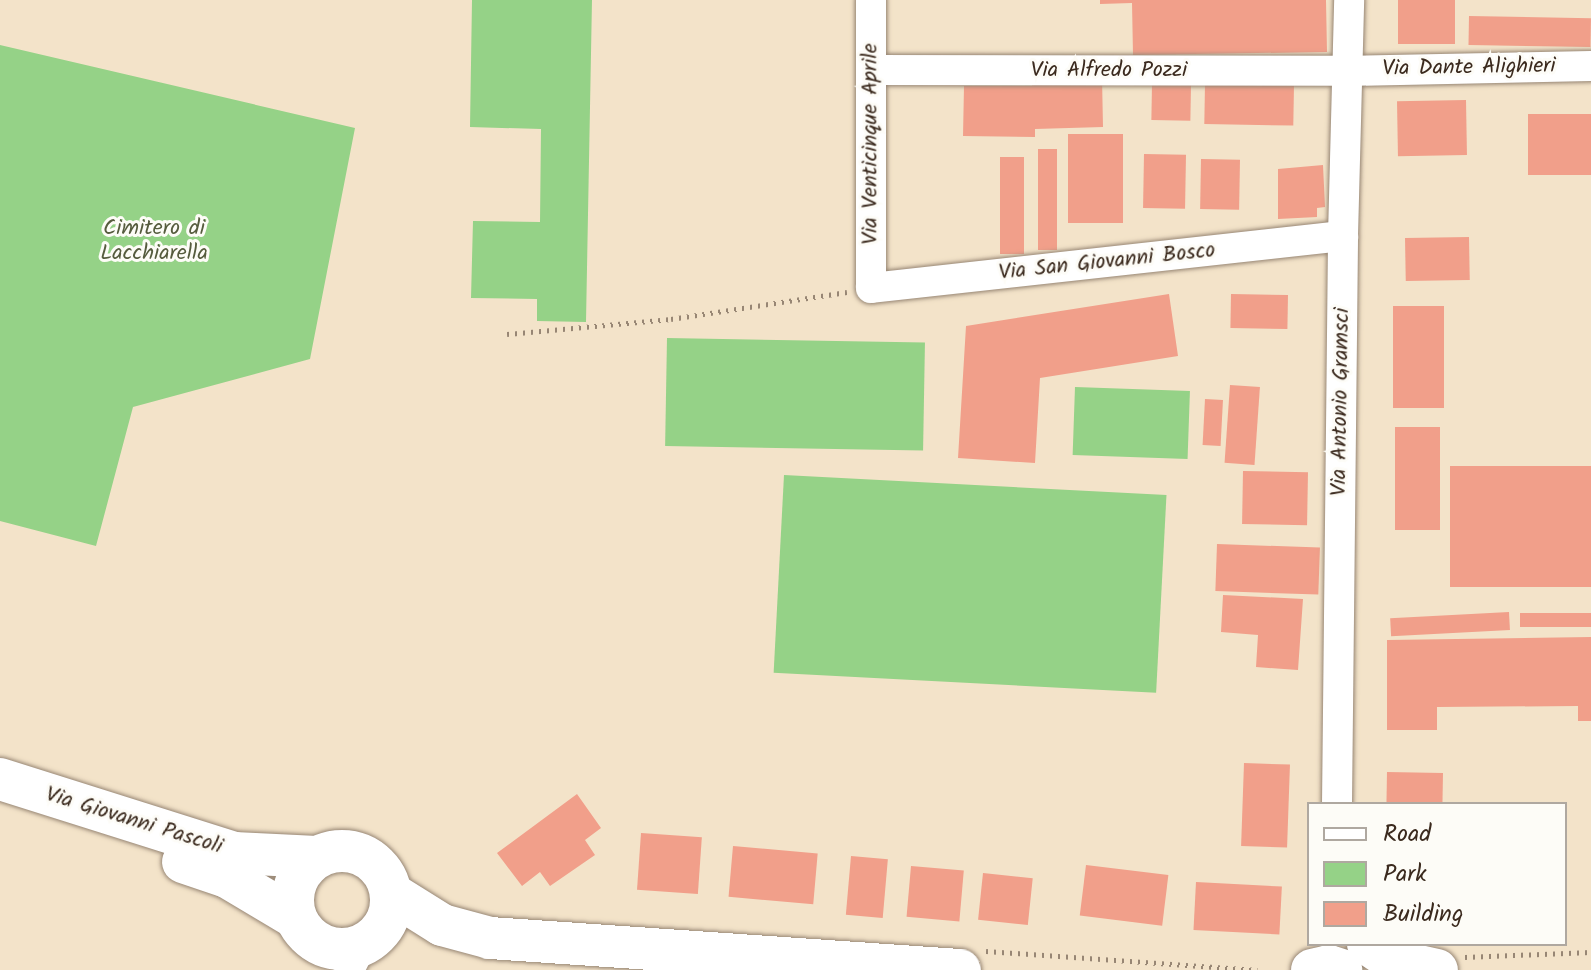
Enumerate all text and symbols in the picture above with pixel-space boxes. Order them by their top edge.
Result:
street label: Via Venticinque Aprile [858,43,884,245]
street label: Via Dante Alighieri [1382,53,1556,83]
street label: Via Alfredo Pozzi [1031,58,1187,84]
park label: Cimitero di Lacchiarella [100,215,208,266]
street label: Via San Giovanni Bosco [997,238,1217,286]
street label: Via Antonio Gramsci [1326,308,1356,496]
street label: Via Giovanni Pascoli [42,781,226,861]
legend [1307,802,1567,946]
text: Road [1383,815,1431,854]
text: Park [1383,855,1427,894]
text: Building [1383,895,1463,934]

